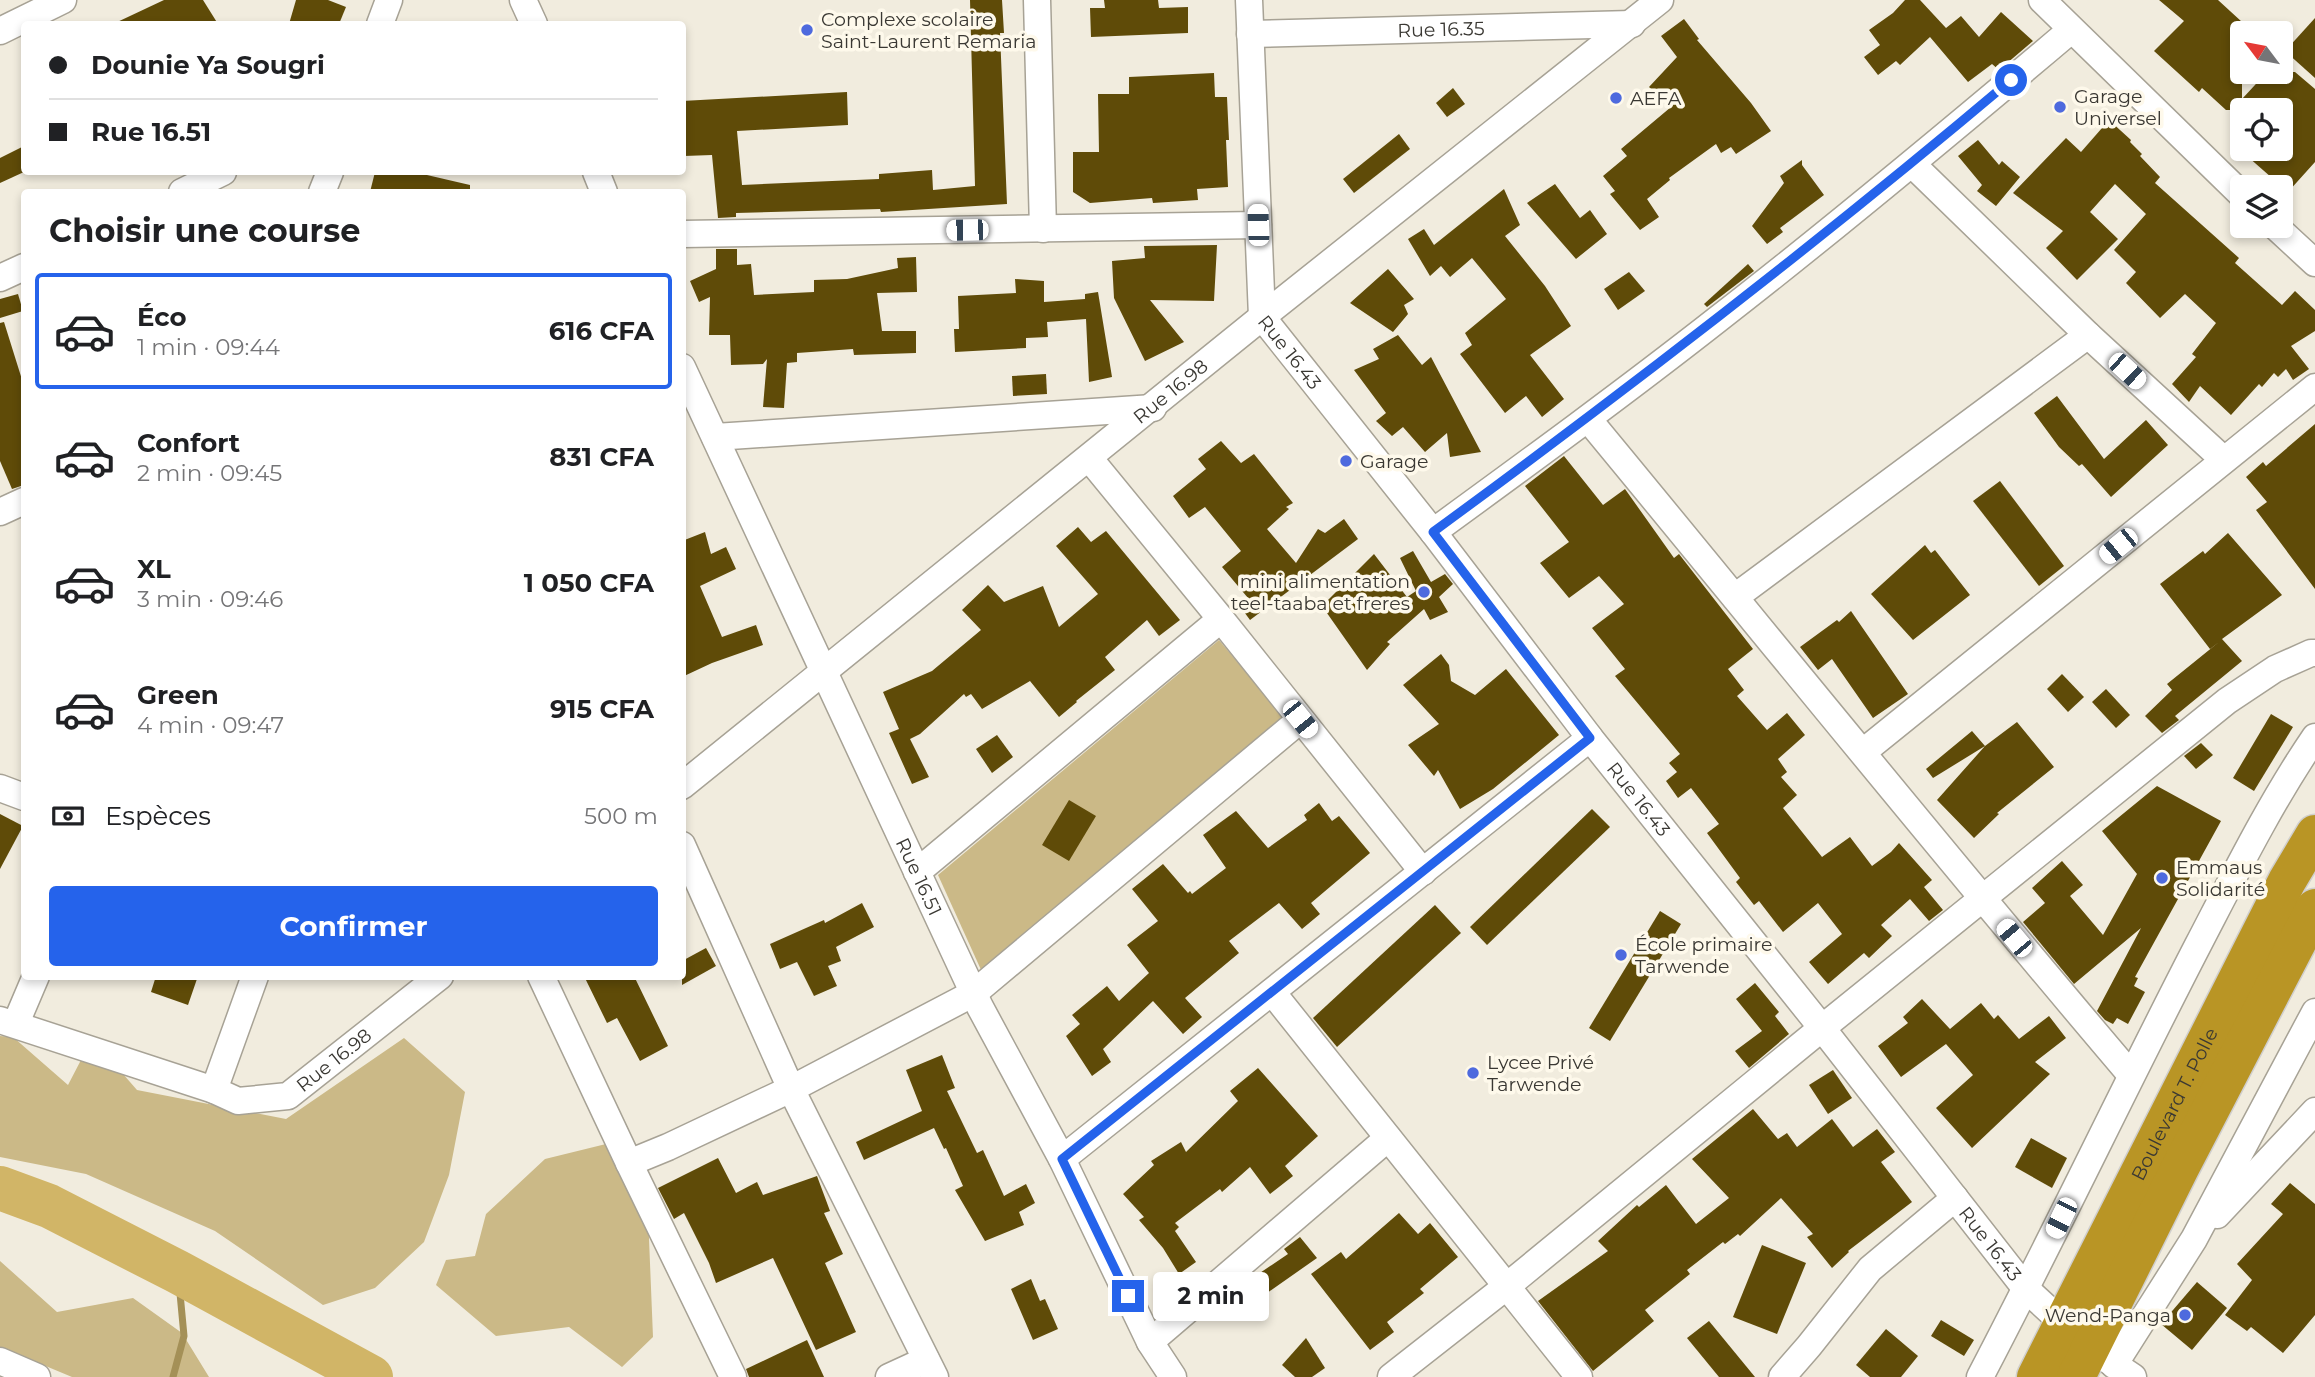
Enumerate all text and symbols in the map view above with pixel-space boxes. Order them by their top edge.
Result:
place label: Complexe scolaire Saint-Laurent Remaria [821,8,1037,53]
street label: Rue 16.35 [1397,17,1485,42]
north arrow [2230,21,2292,84]
map controls [2230,21,2293,238]
marker: Complexe scolaire Saint-Laurent Remaria [799,22,815,38]
text: Dounie Ya Sougri [91,49,325,81]
route start [1995,64,2027,96]
place label: Garage Universel [2074,85,2162,130]
place label: AEFA [1630,87,1682,110]
marker: AEFA [1608,90,1624,106]
button: locate [2230,98,2293,161]
marker: Garage Universel [2052,99,2068,115]
text: Rue 16.51 [91,116,211,148]
button: layers [2230,175,2293,238]
car [1247,204,1270,246]
text: Choisir une course [49,211,361,250]
car [946,219,989,241]
icon: car [53,300,116,363]
text: Éco [137,301,187,333]
street label: Rue 16.43 [1253,311,1326,394]
text: 616 CFA [549,315,654,347]
text: 1 min · 09:44 [137,333,280,361]
car [2105,349,2150,393]
street label: Rue 16.98 [1129,354,1213,429]
icon: car [53,426,116,489]
text: Confort [137,427,240,459]
text: 831 CFA [549,441,654,473]
place label: Garage [1360,450,1428,473]
marker: Garage [1338,453,1354,469]
text: 2 min · 09:45 [137,459,282,487]
car [2096,525,2141,567]
icon: car [53,552,116,615]
text: XL [137,553,171,585]
text: 1 050 CFA [524,567,654,599]
place label: mini alimentation teel-taaba et freres [1231,570,1410,615]
marker: mini alimentation teel-taaba et freres [1416,584,1432,600]
text: 3 min · 09:46 [137,585,283,613]
icon: car [53,678,116,741]
text: Green [137,679,219,711]
text: 915 CFA [550,693,654,725]
car [1279,696,1322,742]
text: 4 min · 09:47 [137,711,284,739]
street label: Rue 16.43 [1602,758,1675,841]
icon: cash [49,797,87,835]
text: Espèces [105,800,211,832]
text: 500 m [584,802,658,830]
street label: Rue 16.51 [891,834,947,919]
place label: Emmaus Solidarité [2176,856,2265,901]
marker: Emmaus Solidarité [2154,870,2170,886]
button: Confirmer [49,886,658,966]
car [1993,915,2036,961]
place label: École primaire Tarwende [1635,933,1772,978]
marker: École primaire Tarwende [1613,947,1629,963]
street label: Rue 16.98 [292,1024,376,1097]
street label: Boulevard T. Polle [2126,1024,2223,1184]
place label: Lycee Privé Tarwende [1487,1051,1594,1096]
marker: Lycee Privé Tarwende [1465,1065,1481,1081]
car [2043,1195,2080,1241]
street label: Rue 16.43 [1954,1202,2026,1286]
callout: 2 min [1152,1272,1268,1320]
route end [1112,1280,1144,1312]
text: 2 min [1177,1282,1245,1310]
place label: Wend-Panga [2045,1304,2171,1327]
marker: Wend-Panga [2177,1307,2193,1323]

